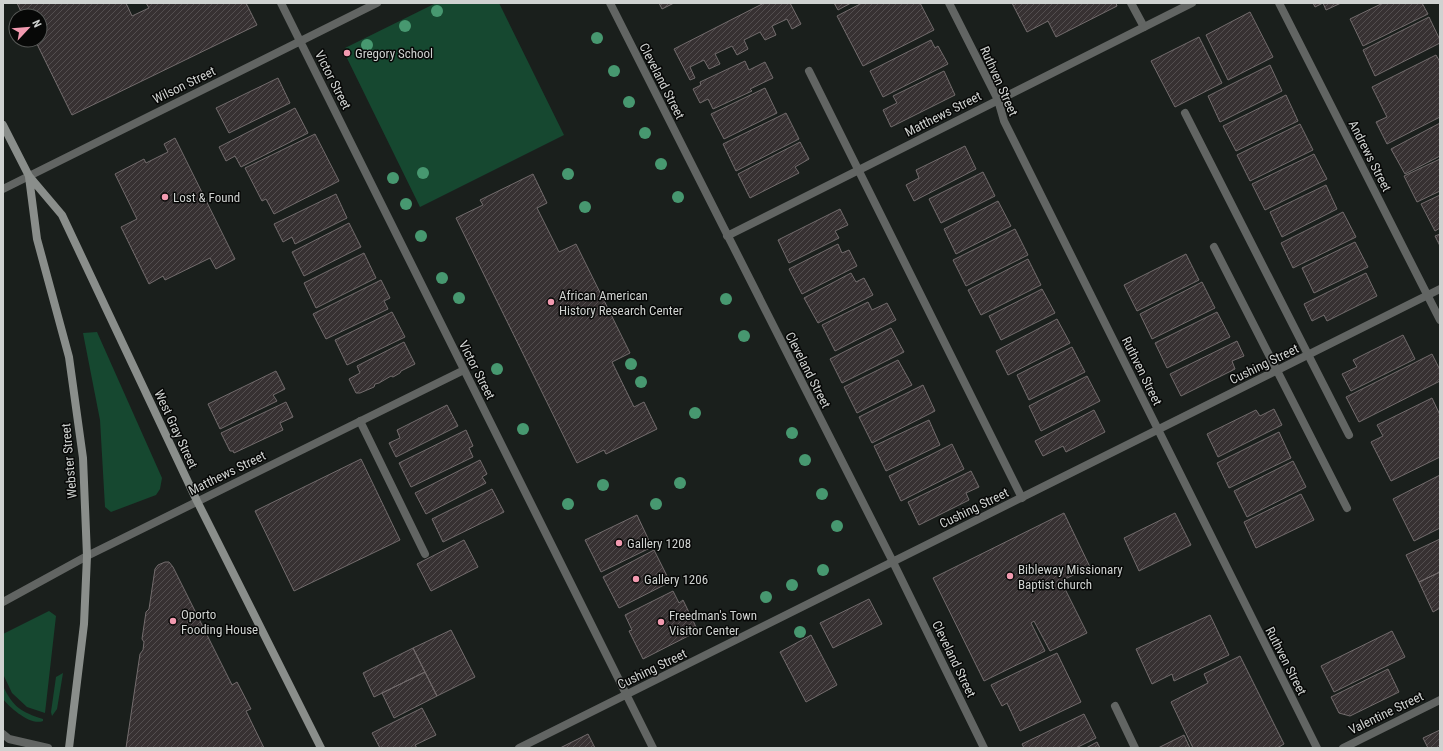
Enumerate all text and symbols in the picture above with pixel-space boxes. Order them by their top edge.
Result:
north arrow [8,8,48,48]
text: N [29,18,44,30]
street label: Cleveland Street [636,40,688,122]
street label: Ruthven Street [977,44,1021,118]
place label: Gregory School [355,46,433,61]
street label: Victor Street [312,48,354,112]
marker: Gregory School [342,48,352,58]
street label: Wilson Street [150,63,218,107]
street label: Matthews Street [902,88,984,140]
street label: Andrews Street [1346,118,1394,194]
place label: Lost & Found [173,190,240,205]
marker: Lost & Found [160,192,170,202]
place label: African American History Research Center [559,288,683,318]
marker: African American History Research Center [546,297,556,307]
street label: Cleveland Street [782,329,834,411]
street label: Ruthven Street [1119,334,1165,408]
street label: Victor Street [456,338,498,402]
street label: Cushing Street [1227,341,1301,387]
street label: West Gray Street [151,387,201,471]
street label: Webster Street [58,423,80,499]
street label: Matthews Street [186,448,268,498]
street label: Cushing Street [937,485,1011,531]
place label: Gallery 1208 [627,536,691,551]
marker: Gallery 1208 [614,538,624,548]
place label: Bibleway Missionary Baptist church [1018,562,1123,592]
marker: Bibleway Missionary Baptist church [1005,571,1015,581]
place label: Gallery 1206 [644,572,708,587]
marker: Gallery 1206 [631,574,641,584]
place label: Oporto Fooding House [181,607,258,637]
place label: Freedman's Town Visitor Center [669,608,757,638]
marker: Oporto Fooding House [168,616,178,626]
marker: Freedman's Town Visitor Center [656,617,666,627]
street label: Cleveland Street [929,618,979,700]
street label: Ruthven Street [1262,624,1310,698]
street label: Cushing Street [615,646,689,692]
street label: Valentine Street [1346,688,1426,738]

